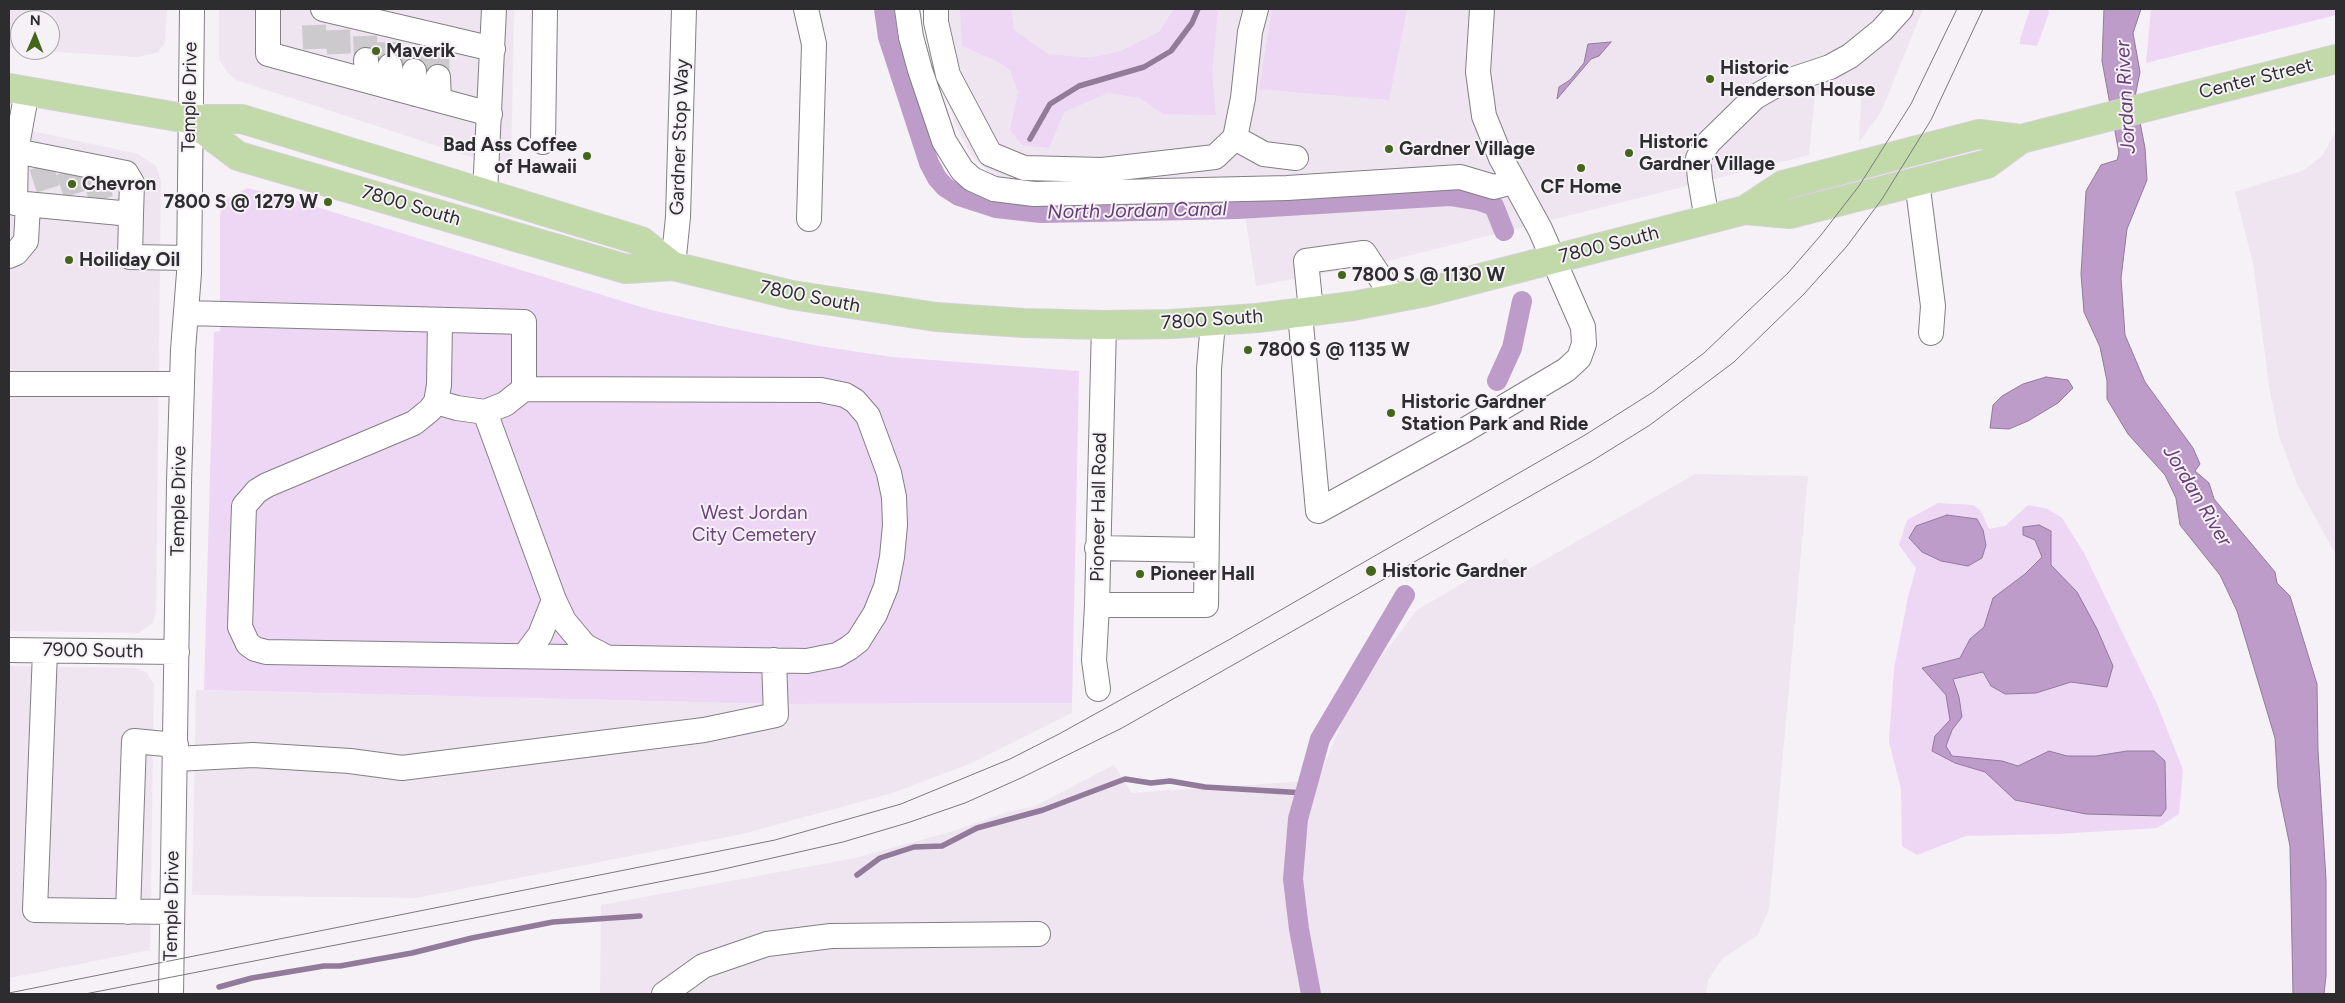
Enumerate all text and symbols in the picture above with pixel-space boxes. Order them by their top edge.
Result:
north arrow [10,10,60,60]
text: N [30,12,41,29]
place label: Maverik [386,40,455,62]
water label: Jordan River [2111,40,2141,154]
street label: Temple Drive [178,42,202,152]
marker: Maverik [370,45,382,57]
street label: Center Street [2197,54,2315,104]
place label: Historic Henderson House [1720,57,1875,101]
street label: Gardner Stop Way [666,58,694,216]
marker: Historic Henderson House [1704,73,1716,85]
place label: Historic Gardner Village [1639,131,1775,175]
place label: Bad Ass Coffee of Hawaii [443,134,577,178]
place label: Gardner Village [1399,138,1535,160]
marker: Gardner Village [1383,143,1395,155]
marker: Historic Gardner Village [1623,147,1635,159]
marker: Bad Ass Coffee of Hawaii [581,150,593,162]
marker: CF Home [1575,162,1587,174]
place label: Chevron [82,173,156,195]
place label: CF Home [1540,176,1622,198]
marker: Chevron [66,178,78,190]
street label: 7800 South [359,181,463,231]
place label: 7800 S @ 1279 W [163,191,318,213]
marker: 7800 S @ 1279 W [322,196,334,208]
water label: North Jordan Canal [1047,197,1227,225]
street label: 7800 South [1557,222,1661,268]
place label: Hoiliday Oil [79,249,180,271]
marker: Hoiliday Oil [63,254,75,266]
place label: 7800 S @ 1130 W [1352,264,1505,286]
marker: 7800 S @ 1130 W [1336,269,1348,281]
street label: 7800 South [758,276,862,318]
street label: 7800 South [1160,305,1264,335]
place label: 7800 S @ 1135 W [1258,339,1410,361]
marker: 7800 S @ 1135 W [1242,344,1254,356]
place label: Historic Gardner Station Park and Ride [1401,391,1588,435]
marker: Historic Gardner Station Park and Ride [1385,407,1397,419]
street label: Pioneer Hall Road [1086,432,1112,582]
water label: Jordan River [2158,441,2236,551]
street label: Temple Drive [167,446,191,556]
park label: West Jordan City Cemetery [692,502,816,546]
place label: Historic Gardner [1382,560,1527,582]
place label: Pioneer Hall [1150,563,1255,585]
marker: Historic Gardner [1364,564,1378,578]
marker: Pioneer Hall [1134,568,1146,580]
street label: 7900 South [42,639,144,663]
street label: Temple Drive [160,851,184,961]

